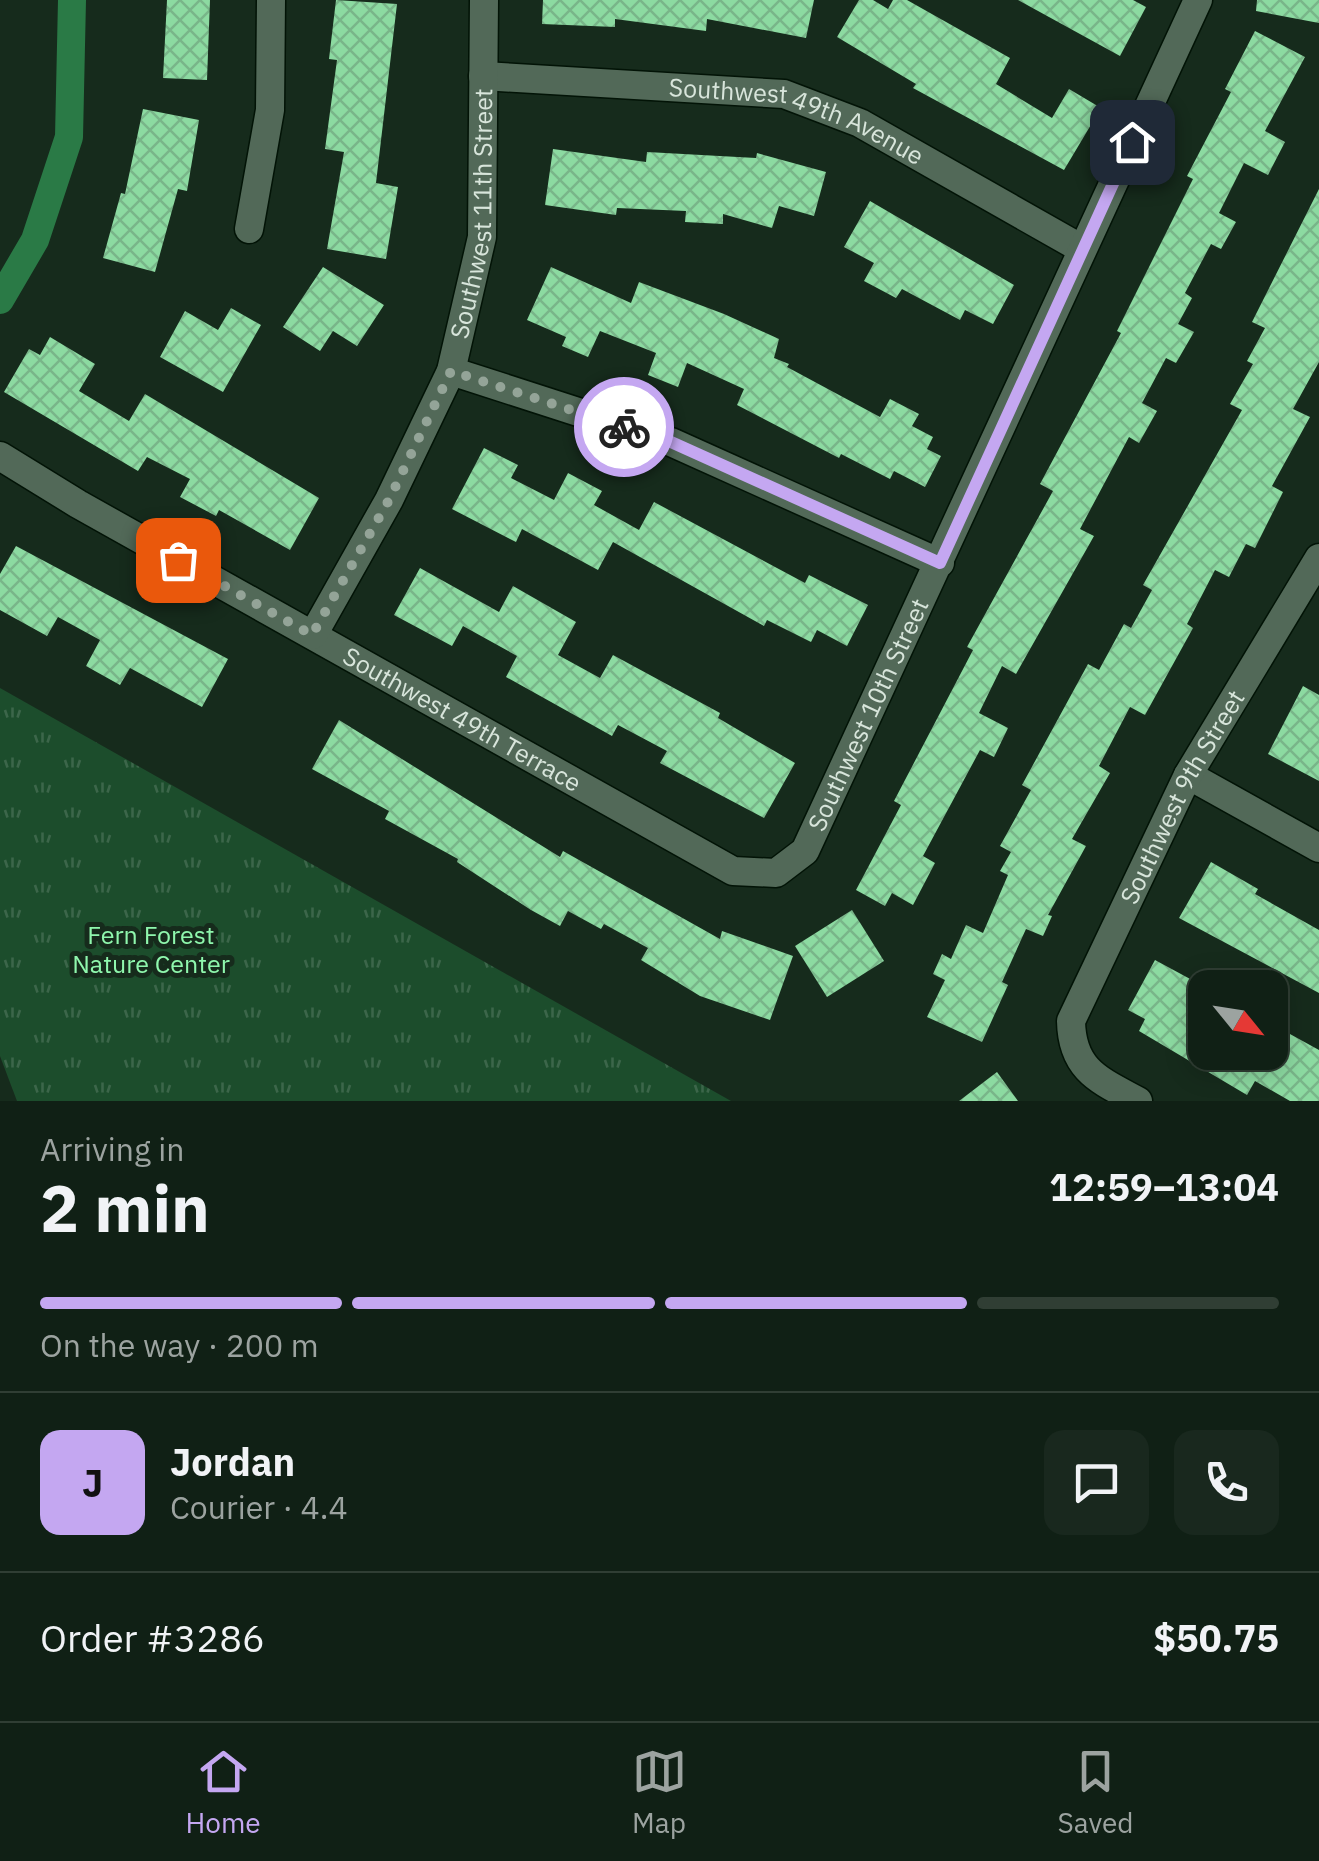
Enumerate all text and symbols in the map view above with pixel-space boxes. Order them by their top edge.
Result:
street label: Southwest 49th Avenue [668,70,930,172]
street label: Southwest 11th Street [442,88,499,342]
pin [1090,100,1175,185]
icon: home [1105,115,1160,170]
courier [574,377,674,477]
icon: bike [597,400,652,455]
pin [136,518,221,603]
icon: bag [151,533,206,588]
street label: Southwest 10th Street [800,593,935,836]
street label: Southwest 49th Terrace [337,639,588,799]
street label: Southwest 9th Street [1112,684,1252,909]
park label: Fern Forest Nature Center [72,918,230,980]
north arrow [1188,970,1288,1070]
map controls [1188,970,1288,1070]
text: Arriving in [40,1128,185,1170]
text: 12:59–13:04 [1049,1162,1279,1211]
text: 2 min [40,1165,210,1250]
text: On the way · 200 m [40,1324,319,1366]
button: chat [1044,1430,1149,1535]
button: phone [1174,1430,1279,1535]
text: Jordan [170,1437,295,1486]
text: J [82,1458,103,1507]
text: Courier · 4.4 [170,1486,348,1528]
text: Order #3286 [40,1613,265,1662]
text: $50.75 [1153,1613,1279,1662]
tab: Home [185,1744,261,1841]
tab: Map [632,1744,687,1841]
tab: Saved [1057,1744,1134,1841]

